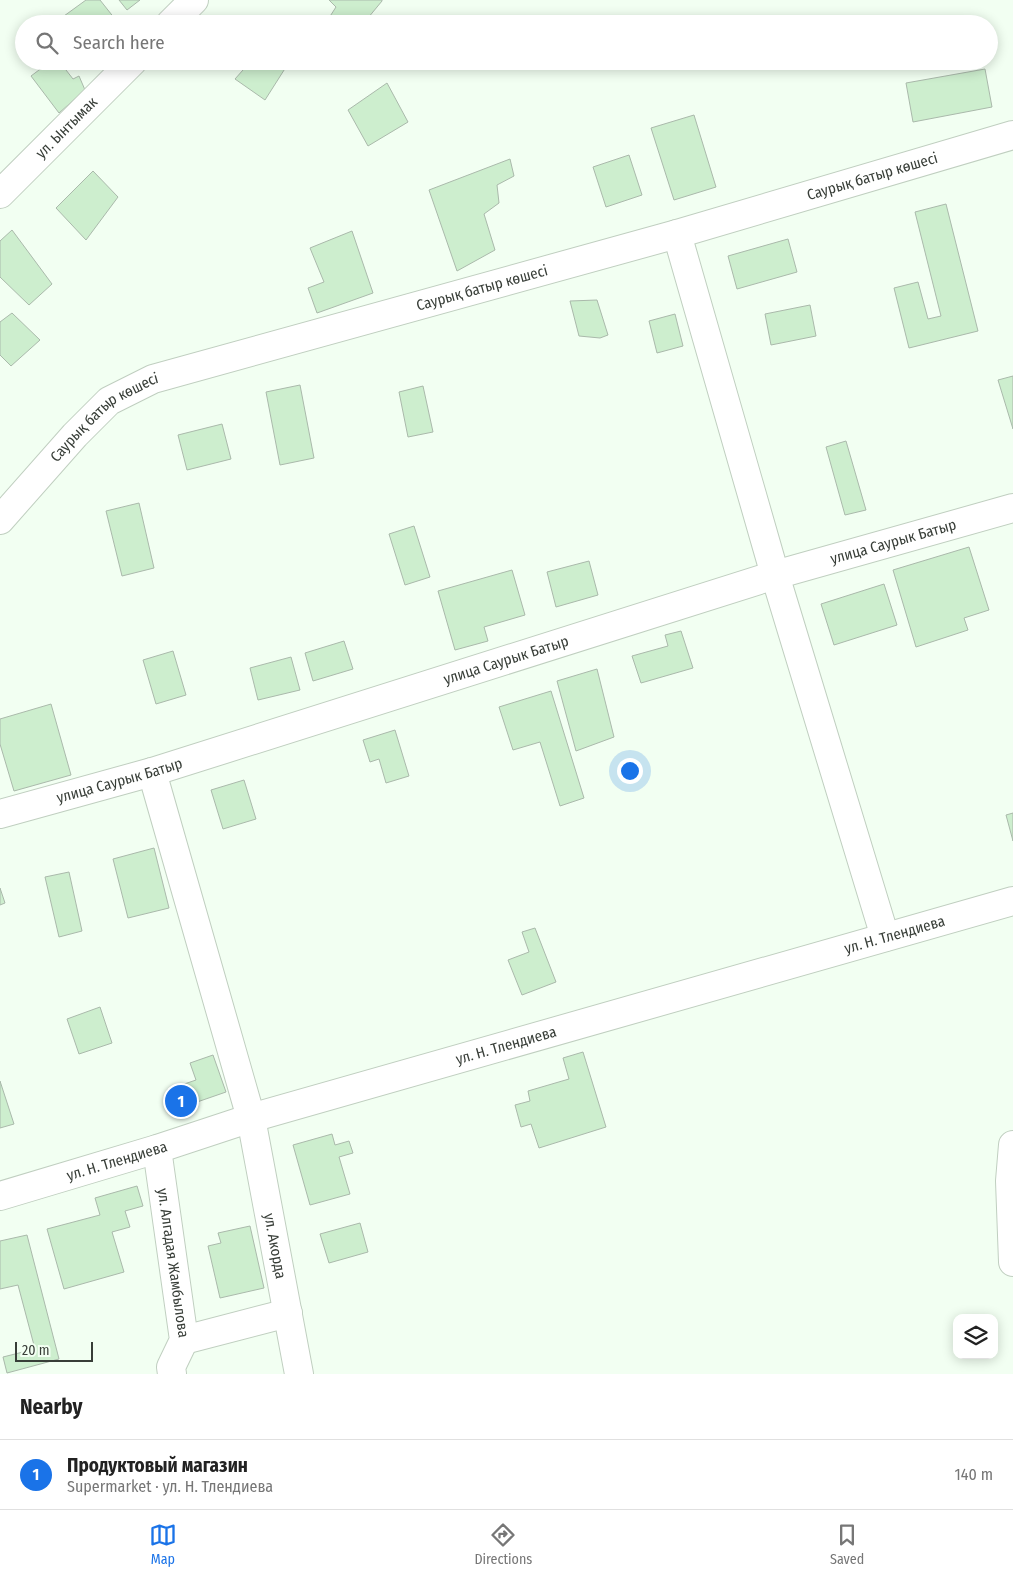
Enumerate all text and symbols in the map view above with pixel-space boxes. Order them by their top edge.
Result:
search box [15,15,998,70]
icon: search [33,29,61,57]
text: Search here [73,31,165,54]
street label: ул. Ынтымак [32,93,101,162]
street label: Саурық батыр көшесі [805,149,940,204]
street label: Саурық батыр көшесі [414,261,550,315]
street label: Саурық батыр көшесі [46,369,160,466]
street label: улица Саурык Батыр [828,515,958,568]
street label: улица Саурык Батыр [441,632,571,688]
street label: улица Саурык Батыр [54,754,185,807]
your location [617,758,643,784]
street label: ул. Н. Тлендиева [842,912,947,958]
street label: ул. Н. Тлендиева [454,1022,558,1068]
pin: 1 [165,1082,197,1120]
street label: ул. Н. Тлендиева [65,1137,169,1185]
street label: ул. Алгадая Жамбылова [154,1187,193,1339]
street label: ул. Акорда [260,1212,290,1280]
map controls [953,1314,998,1359]
button: layers [953,1314,998,1359]
scale bar [15,1339,92,1362]
text: 20 m [22,1342,50,1359]
text: Nearby [20,1394,82,1420]
text: Продуктовый магазин [67,1454,248,1477]
text: 1 [33,1465,39,1484]
text: 140 m [955,1465,993,1484]
text: Supermarket · ул. Н. Тлендиева [67,1477,273,1496]
tab: Map [149,1521,177,1568]
tab: Directions [474,1521,532,1568]
tab: Saved [830,1521,864,1568]

